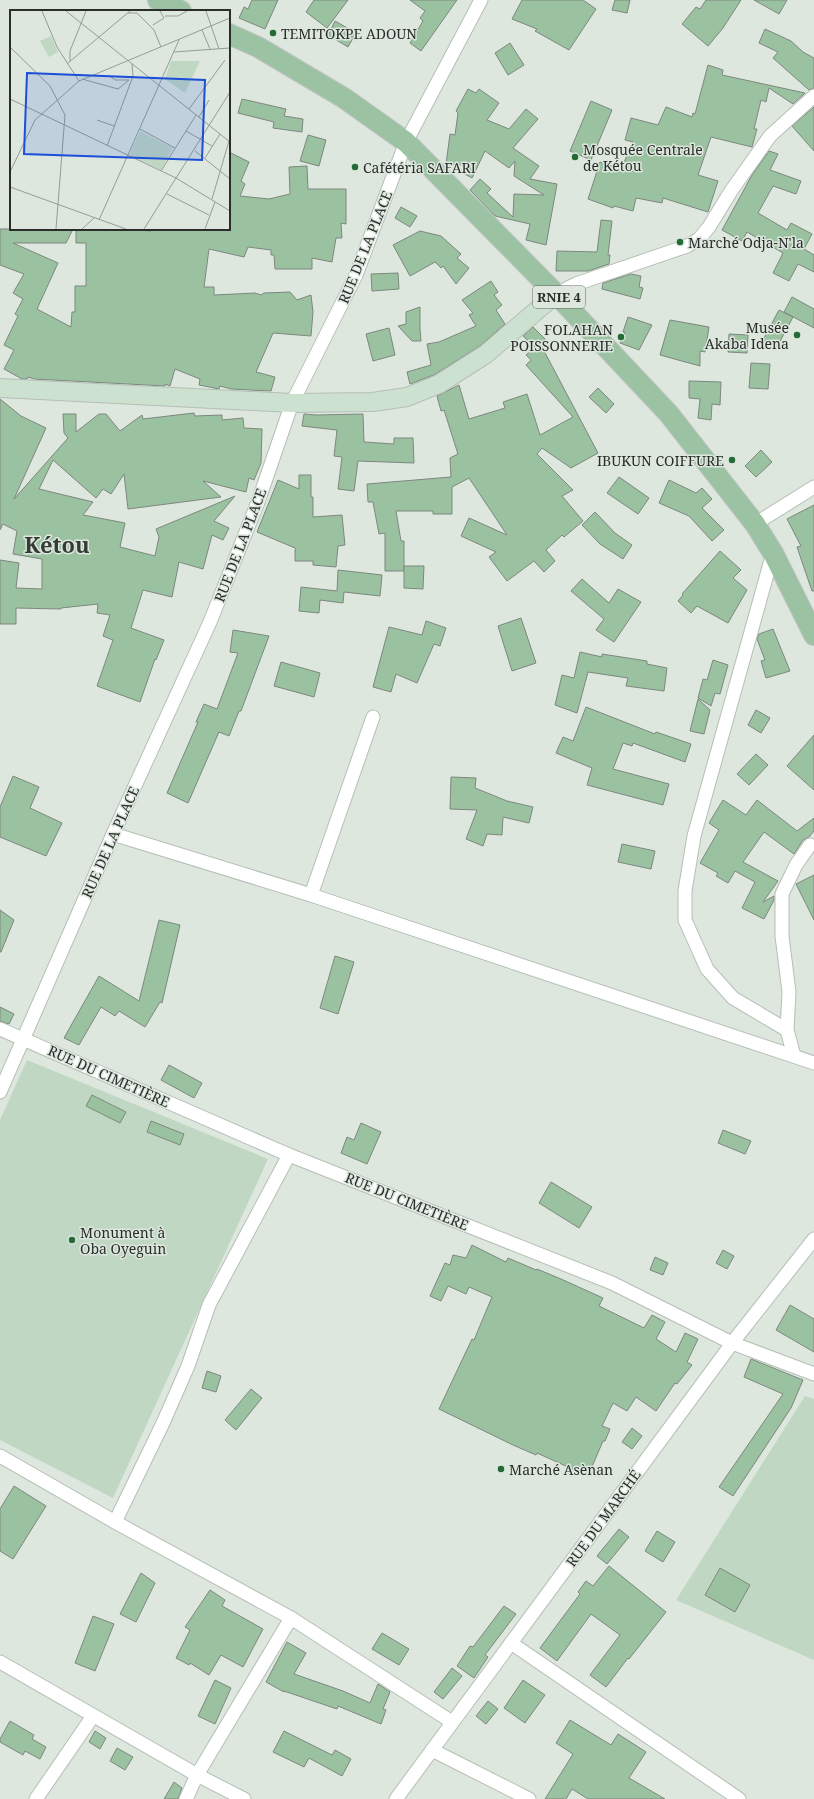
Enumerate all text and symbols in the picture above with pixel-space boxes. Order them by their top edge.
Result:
inset map [10,10,230,230]
place label: TEMITOKPE ADOUN [281,24,417,43]
marker: TEMITOKPE ADOUN [268,28,278,38]
place label: Mosquée Centrale de Kétou [583,140,703,175]
marker: Mosquée Centrale de Kétou [570,152,580,162]
place label: Cafétéria SAFARI [363,158,476,177]
marker: Cafétéria SAFARI [350,162,360,172]
street label: RUE DE LA PLACE [334,187,396,306]
place label: Marché Odja-N'la [688,233,804,252]
marker: Marché Odja-N'la [675,237,685,247]
road number: RNIE 4 [533,286,585,308]
place label: Musée Akaba Idena [705,318,789,353]
place label: FOLAHAN POISSONNERIE [510,320,613,355]
marker: Musée Akaba Idena [792,330,802,340]
marker: FOLAHAN POISSONNERIE [616,332,626,342]
place label: IBUKUN COIFFURE [597,451,724,470]
marker: IBUKUN COIFFURE [727,455,737,465]
street label: RUE DE LA PLACE [210,485,271,605]
district label: Kétou [24,529,90,559]
street label: RUE DE LA PLACE [77,783,143,901]
street label: RUE DU CIMETIÈRE [45,1041,173,1111]
street label: RUE DU CIMETIÈRE [343,1168,472,1234]
place label: Monument à Oba Oyeguin [80,1223,166,1258]
marker: Monument à Oba Oyeguin [67,1235,77,1245]
place label: Marché Asènan [509,1460,613,1479]
marker: Marché Asènan [496,1464,506,1474]
street label: RUE DU MARCHÉ [561,1465,645,1570]

